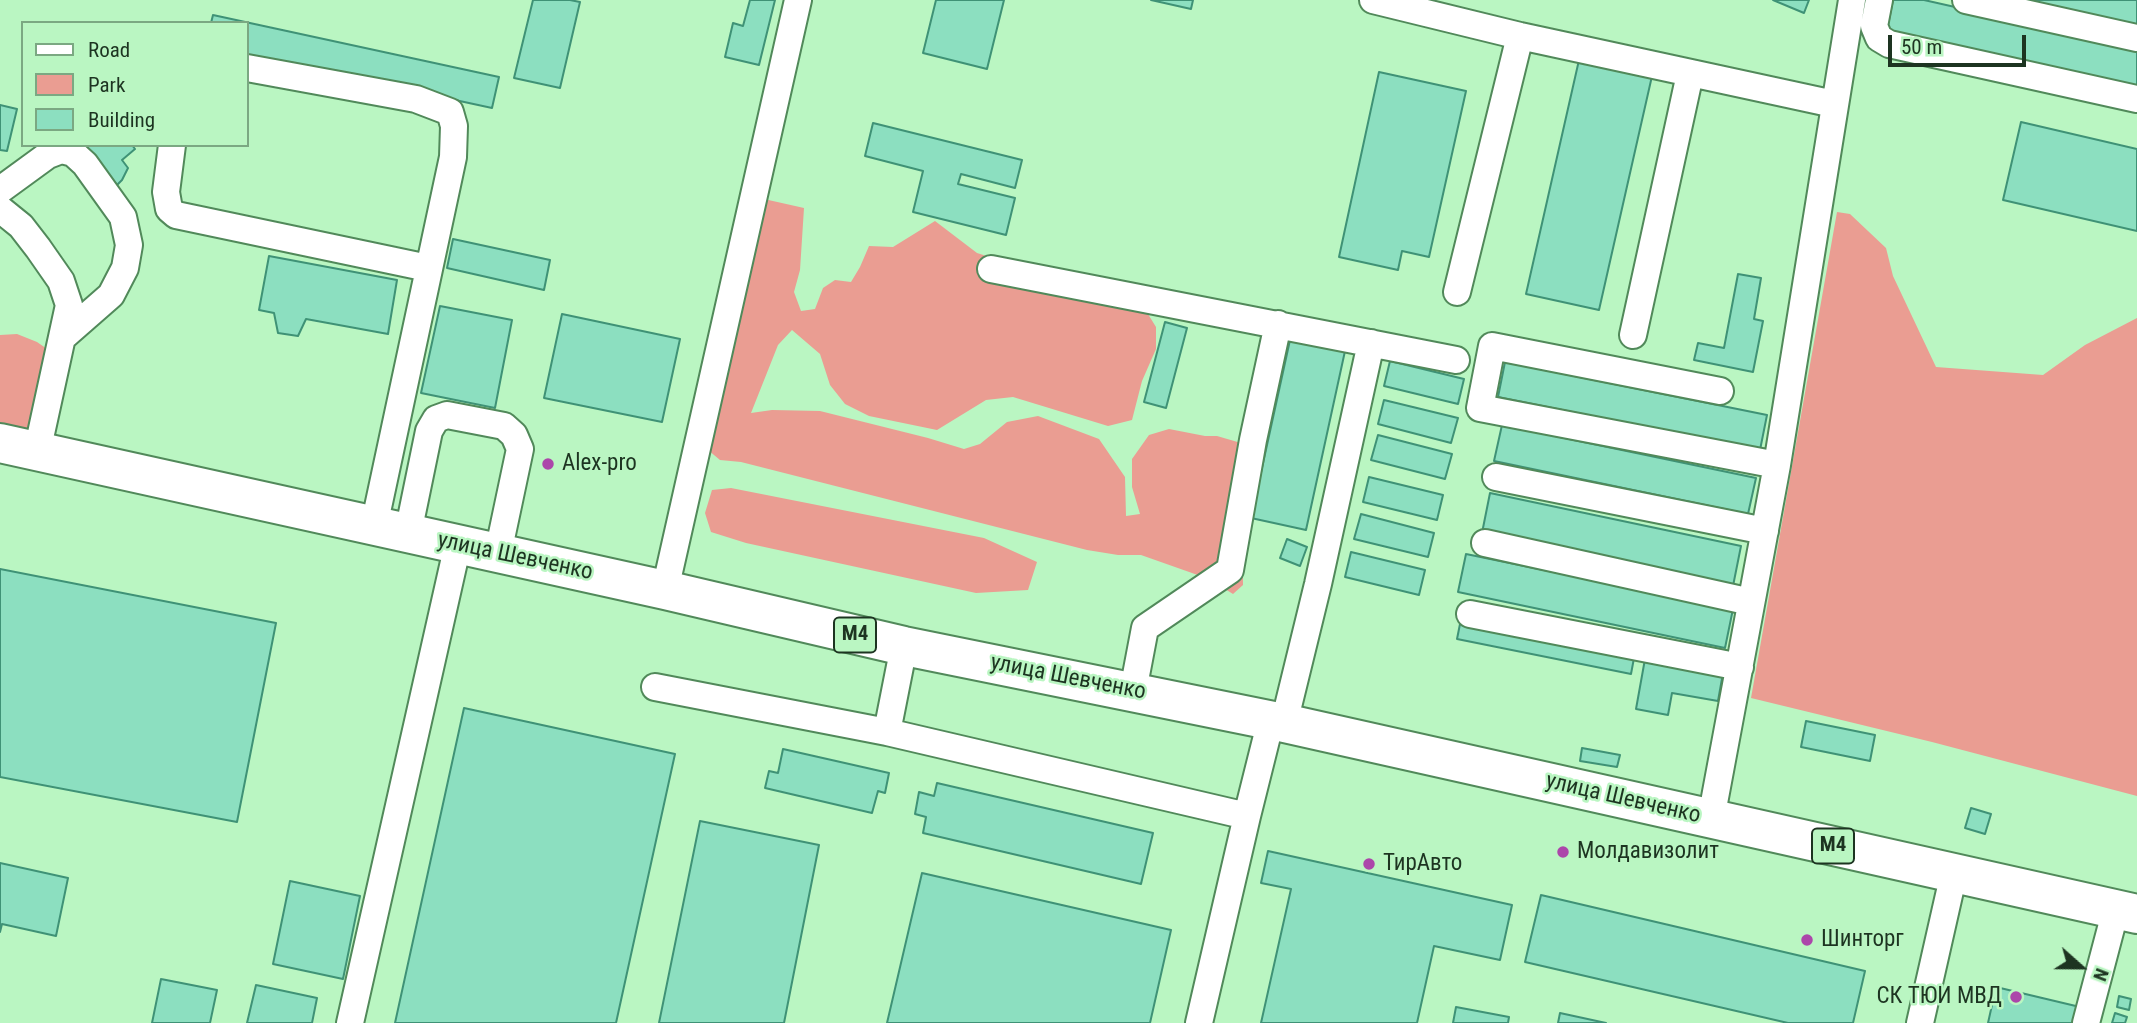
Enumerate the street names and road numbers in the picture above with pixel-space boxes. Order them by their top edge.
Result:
street label: улица Шевченко [435,527,595,587]
road number: M4 [834,618,876,652]
street label: улица Шевченко [988,649,1148,707]
street label: улица Шевченко [1543,768,1703,830]
road number: M4 [1812,828,1854,864]

